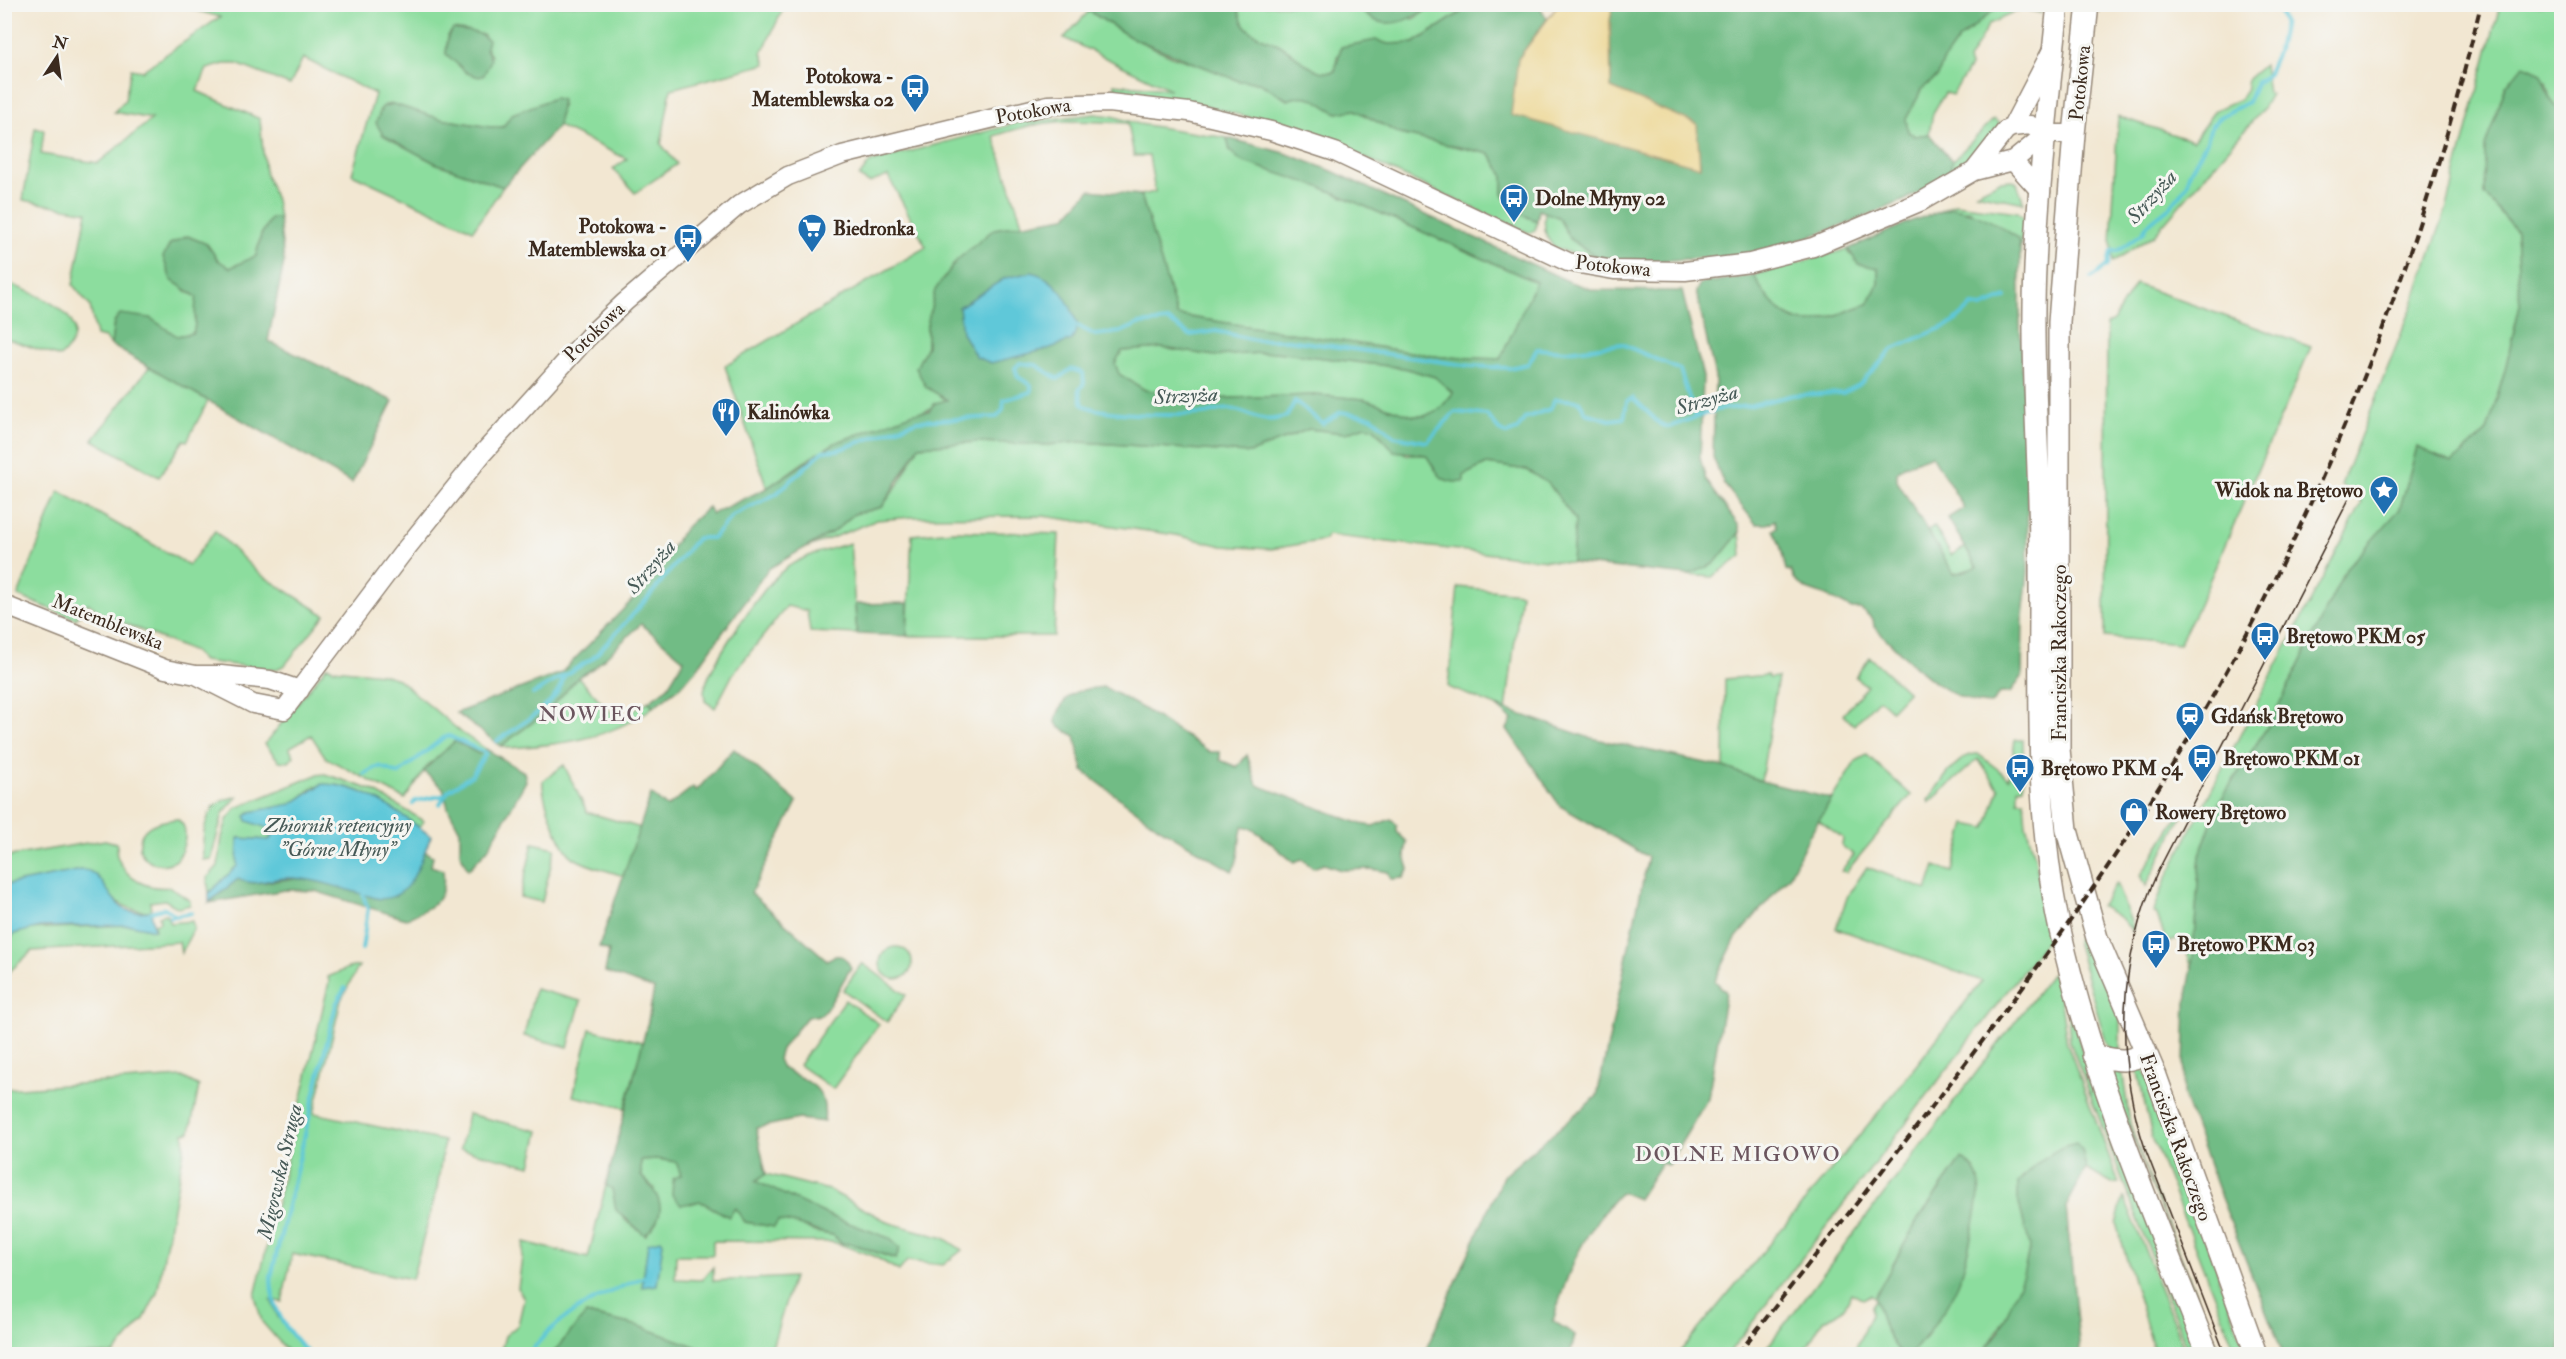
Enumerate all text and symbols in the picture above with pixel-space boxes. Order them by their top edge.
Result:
north arrow [27,27,87,87]
text: N [50,32,70,55]
street label: Potokowa [2064,43,2096,122]
place label: Potokowa - Matemblewska 02 [751,64,894,112]
bus stop icon: Potokowa - Matemblewska 02 [899,72,931,114]
street label: Potokowa [993,92,1073,130]
water label: Strzyża [2120,164,2184,230]
bus stop icon: Dolne Młyny 02 [1498,182,1530,224]
place label: Dolne Młyny 02 [1535,186,1666,212]
supermarket icon: Biedronka [796,212,828,254]
place label: Potokowa - Matemblewska 01 [527,214,667,262]
place label: Biedronka [833,216,915,241]
bus stop icon: Potokowa - Matemblewska 01 [672,222,704,264]
street label: Potokowa [1574,250,1653,282]
street label: Potokowa [558,296,631,367]
water label: Strzyża [1672,378,1742,422]
water label: Strzyża [1153,381,1219,411]
restaurant icon: Kalinówka [710,396,742,438]
place label: Kalinówka [747,400,830,425]
place icon: Widok na Brętowo [2368,474,2400,516]
place label: Widok na Brętowo [2214,478,2363,503]
water label: Strzyża [619,534,682,601]
street label: Franciszka Rakoczego [2047,565,2072,741]
street label: Matemblewska [49,588,168,656]
bus stop icon: Brętowo PKM 05 [2249,620,2281,662]
place label: Brętowo PKM 05 [2286,624,2426,649]
station icon: Gdańsk Brętowo [2174,700,2206,742]
district label: NOWIEC [539,701,643,728]
place label: Gdańsk Brętowo [2211,704,2344,729]
bus stop icon: Brętowo PKM 01 [2186,742,2218,784]
place label: Brętowo PKM 01 [2223,746,2360,771]
bus stop icon: Brętowo PKM 04 [2004,752,2036,794]
place label: Brętowo PKM 04 [2041,756,2183,781]
shop icon: Rowery Brętowo [2118,796,2150,838]
place label: Rowery Brętowo [2155,800,2287,826]
water label: Zbiornik retencyjny "Górne Młyny" [264,812,412,863]
bus stop icon: Brętowo PKM 03 [2140,928,2172,970]
place label: Brętowo PKM 03 [2177,932,2315,957]
street label: Franciszka Rakoczego [2134,1050,2218,1224]
water label: Migowska Struga [251,1101,309,1245]
district label: DOLNE MIGOWO [1635,1141,1841,1168]

